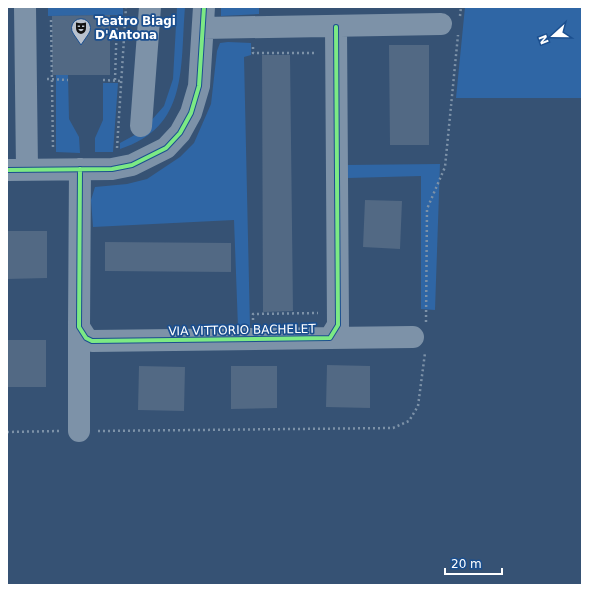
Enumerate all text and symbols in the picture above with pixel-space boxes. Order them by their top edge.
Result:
place label: Teatro Biagi D'Antona [95,14,176,42]
north arrow [533,16,573,56]
theatre icon: Teatro Biagi D'Antona [70,17,92,45]
text: N [536,33,552,46]
street label: VIA VITTORIO BACHELET [168,322,316,338]
scale bar [445,550,502,576]
text: 20 m [451,557,482,571]

